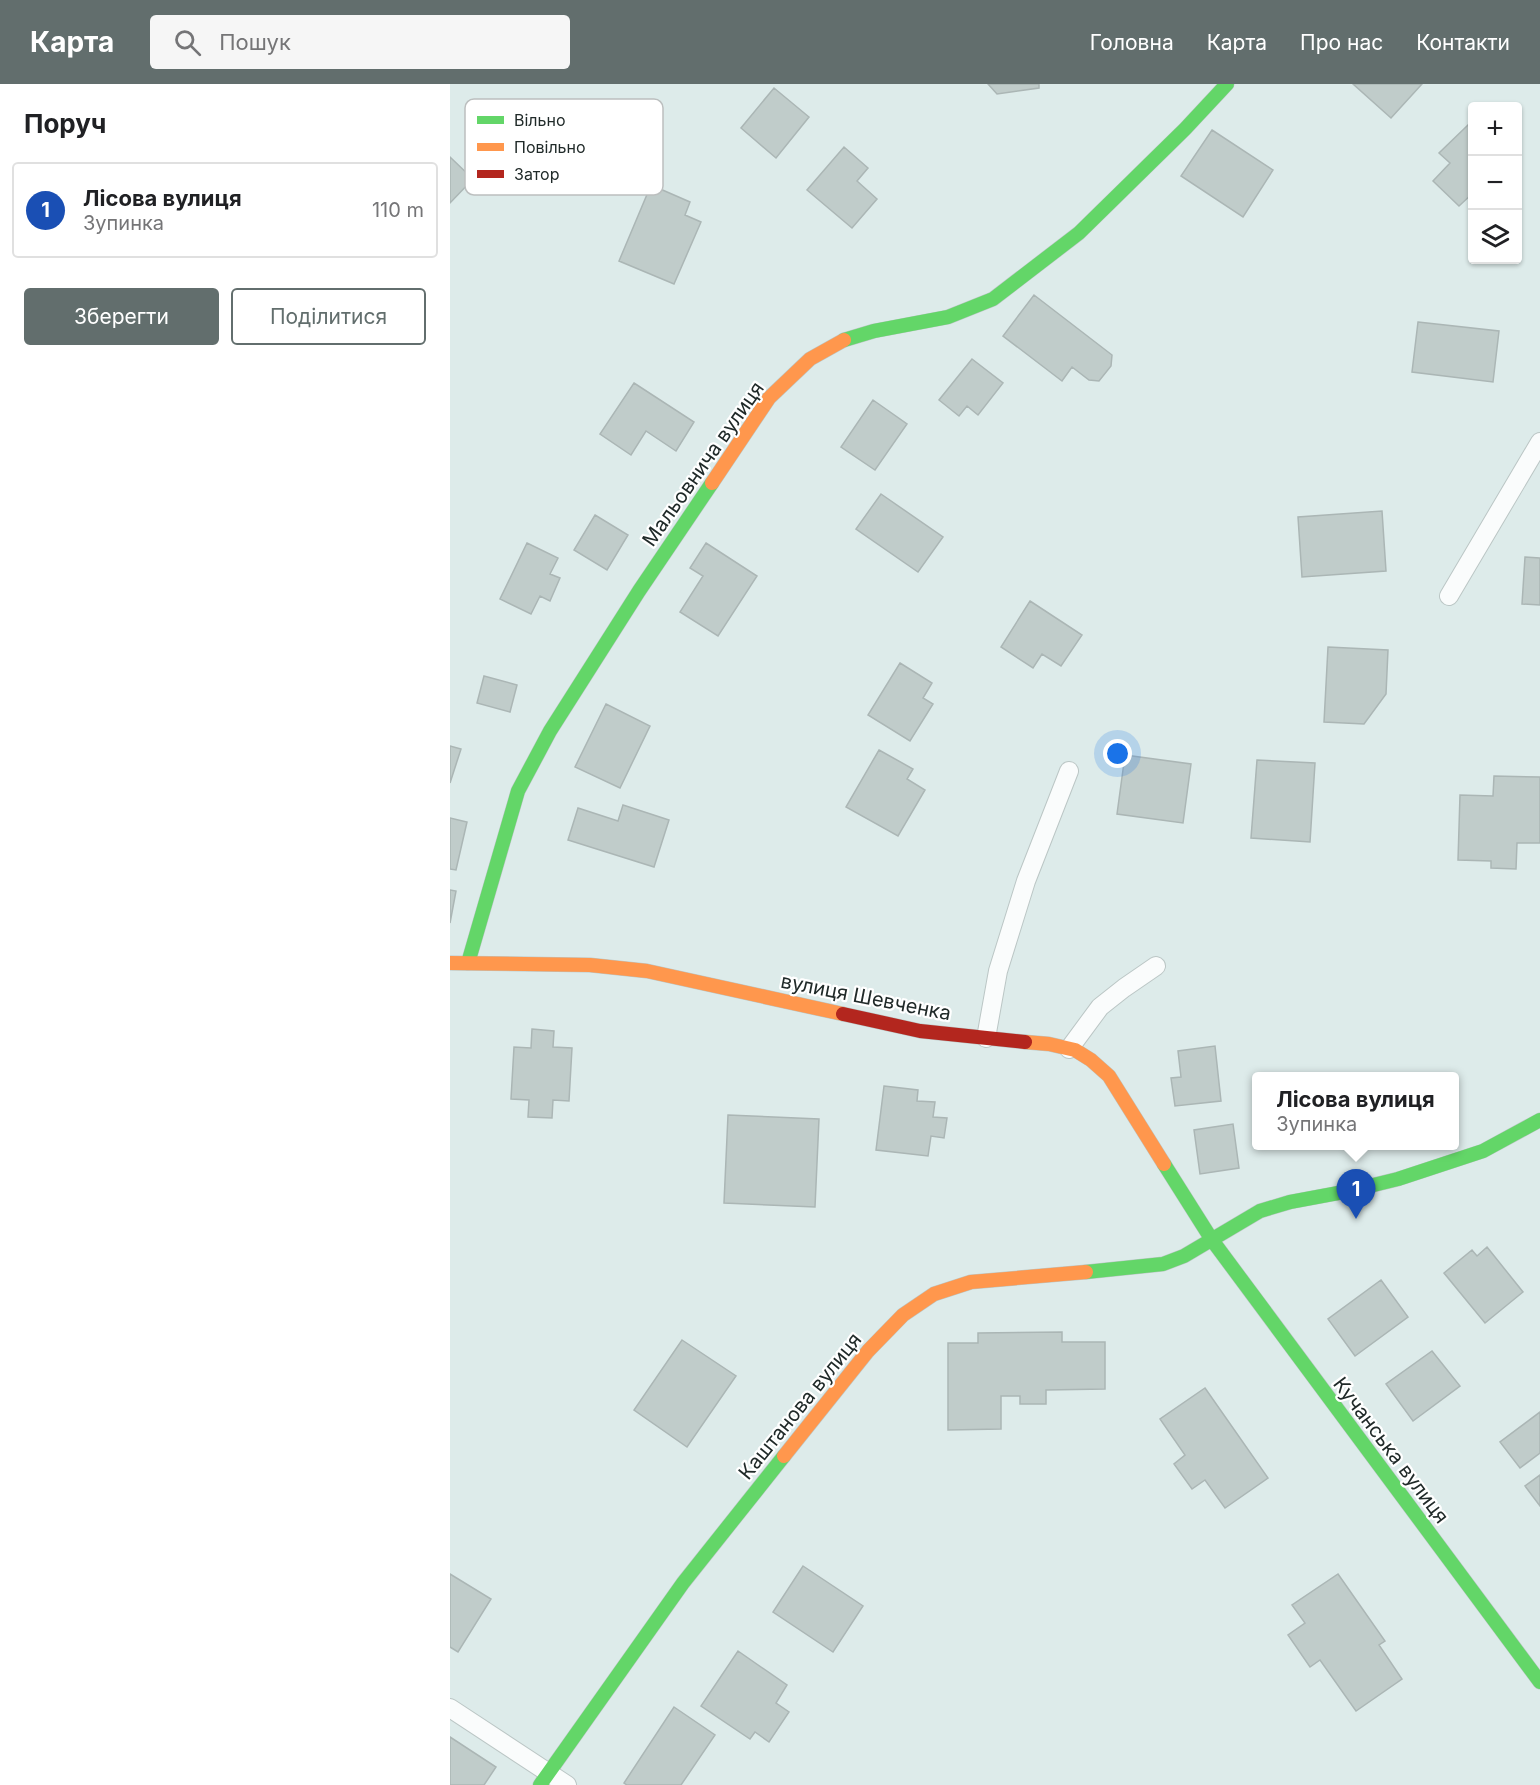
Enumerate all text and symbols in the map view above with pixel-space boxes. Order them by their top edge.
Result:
search box [150,15,570,69]
text: Карта [30,25,114,59]
icon: search [171,26,204,59]
text: Пошук [219,29,291,55]
text: Головна [1090,30,1174,55]
text: Карта [1207,30,1267,55]
text: Про нас [1300,30,1383,55]
text: Контакти [1416,30,1510,55]
legend [465,99,663,195]
map controls [1468,102,1522,264]
button: + [1468,102,1522,156]
text: Поруч [24,108,106,139]
text: Вільно [514,110,566,130]
text: Повільно [514,137,586,157]
button: − [1468,156,1522,210]
text: Затор [514,164,559,184]
text: Лісова вулиця [83,185,242,211]
text: 1 [41,198,50,222]
text: 110 m [372,198,424,222]
button: layers [1468,210,1522,264]
text: Зупинка [83,211,164,235]
button: Зберегти [24,288,219,345]
button: Поділитися [231,288,426,345]
street label: Мальовнича вулиця [637,377,769,551]
your location [1103,739,1132,768]
street label: вулиця Шевченка [779,969,953,1025]
popup [1252,1072,1459,1150]
text: Лісова вулиця [1276,1086,1435,1112]
text: Зупинка [1276,1112,1357,1136]
pin: 1 [1336,1170,1376,1219]
street label: Каштанова вулиця [734,1328,866,1484]
street label: Кучанська вулиця [1328,1372,1454,1528]

